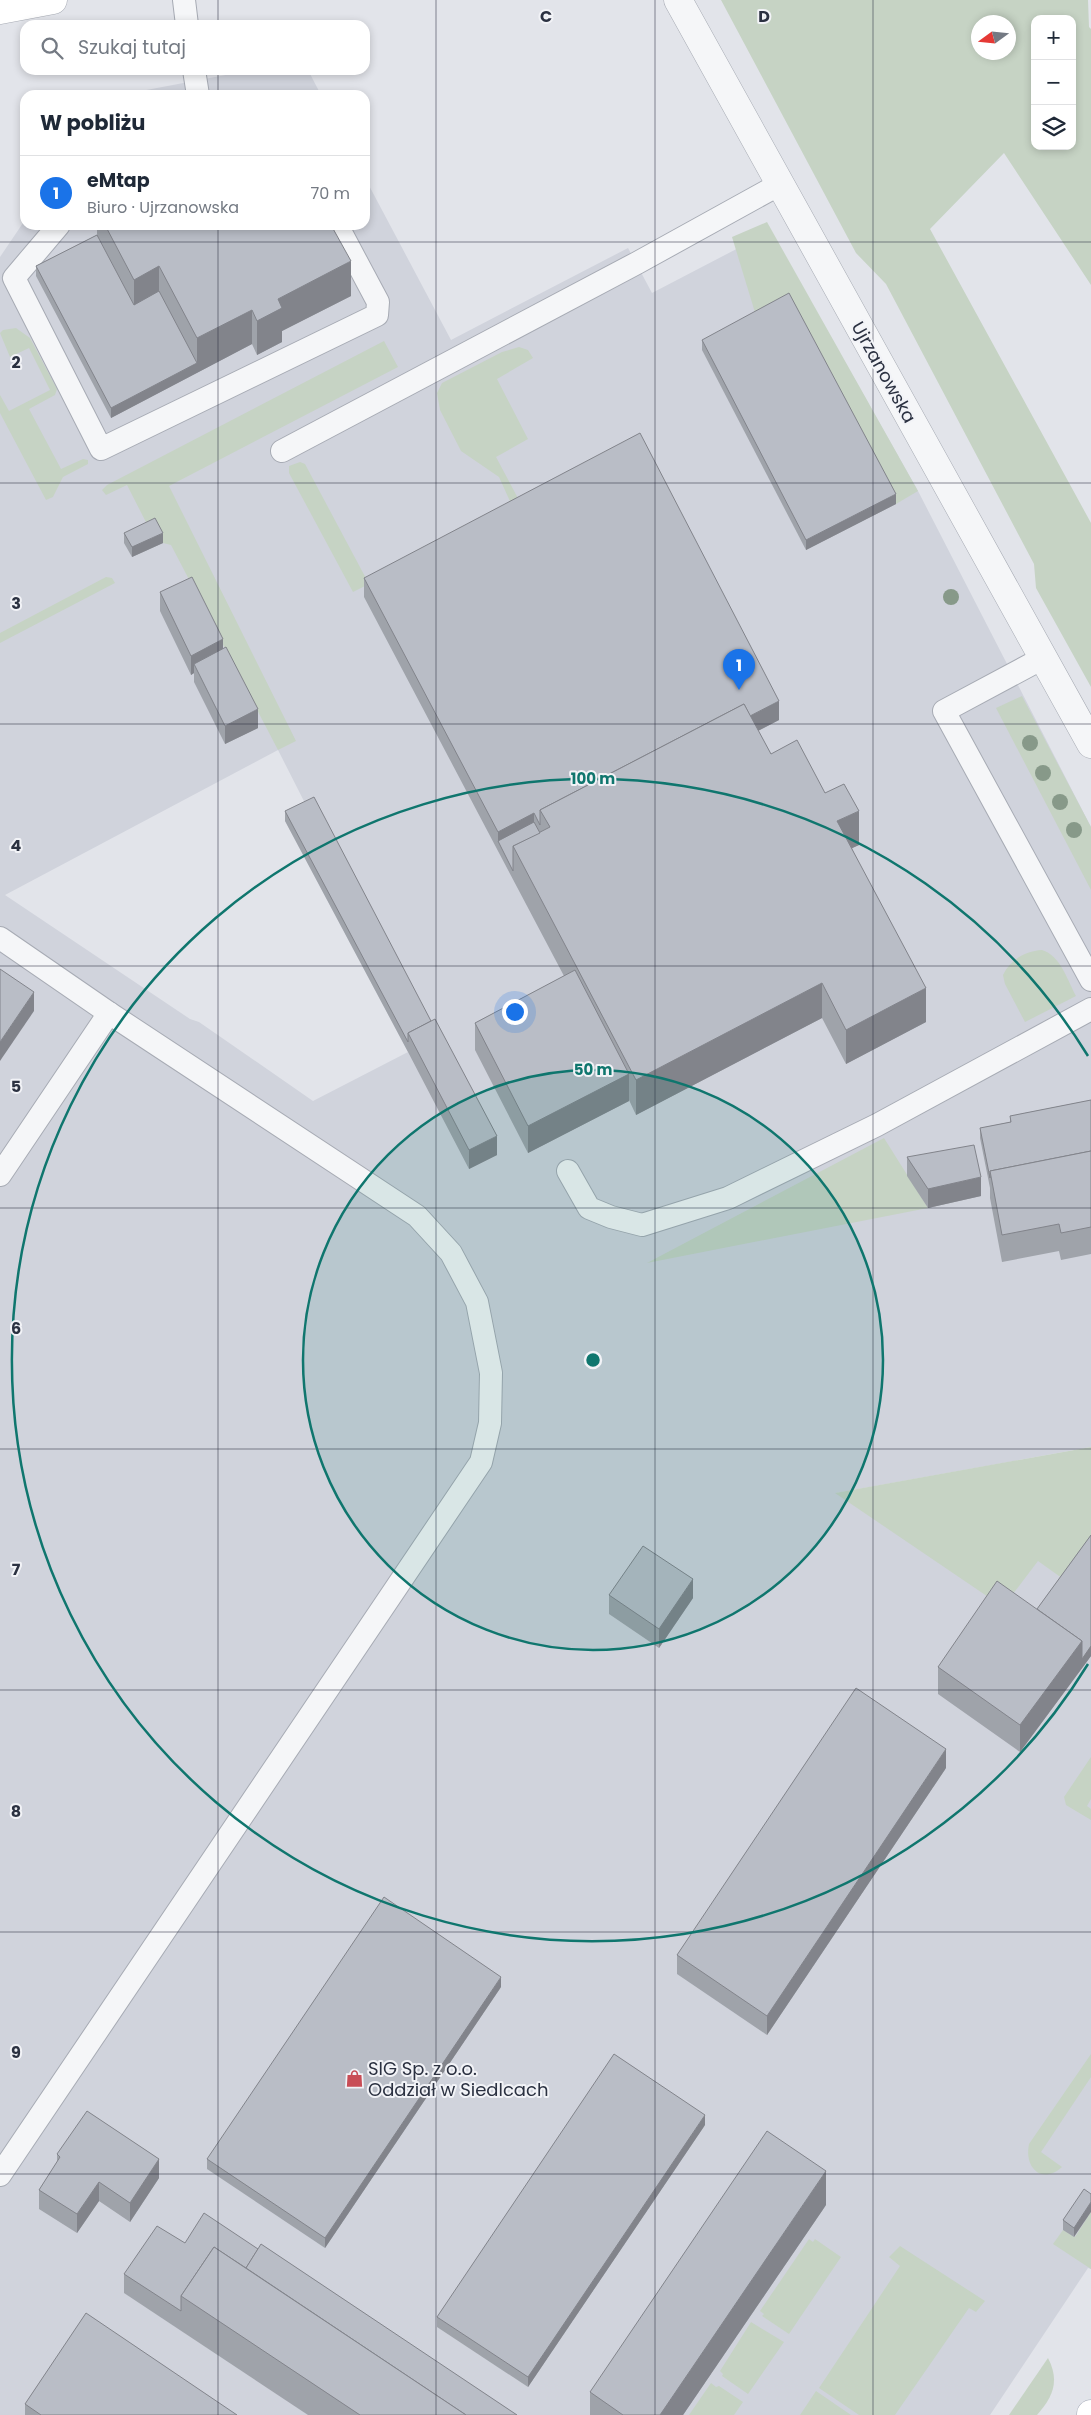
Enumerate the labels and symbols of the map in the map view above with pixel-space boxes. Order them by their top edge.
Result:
text: C [540,5,552,28]
text: D [758,5,770,28]
north arrow [971,15,1016,60]
street label: Ujrzanowska [846,317,922,427]
text: 2 [11,351,21,374]
text: 3 [11,592,21,615]
pin: 1 [723,649,755,690]
text: 100 m [571,768,615,789]
text: 4 [11,834,22,857]
your location [502,999,528,1025]
text: 50 m [574,1059,612,1080]
text: 5 [11,1075,21,1098]
text: 6 [11,1317,21,1340]
centre of rings [584,1351,602,1369]
text: 7 [12,1558,21,1581]
text: 8 [11,1800,21,1823]
text: 9 [11,2041,21,2064]
place label: SIG Sp. z o.o. Oddział w Siedlcach [368,2056,548,2102]
shop icon: SIG Sp. z o.o. Oddział w Siedlcach [344,2068,364,2088]

